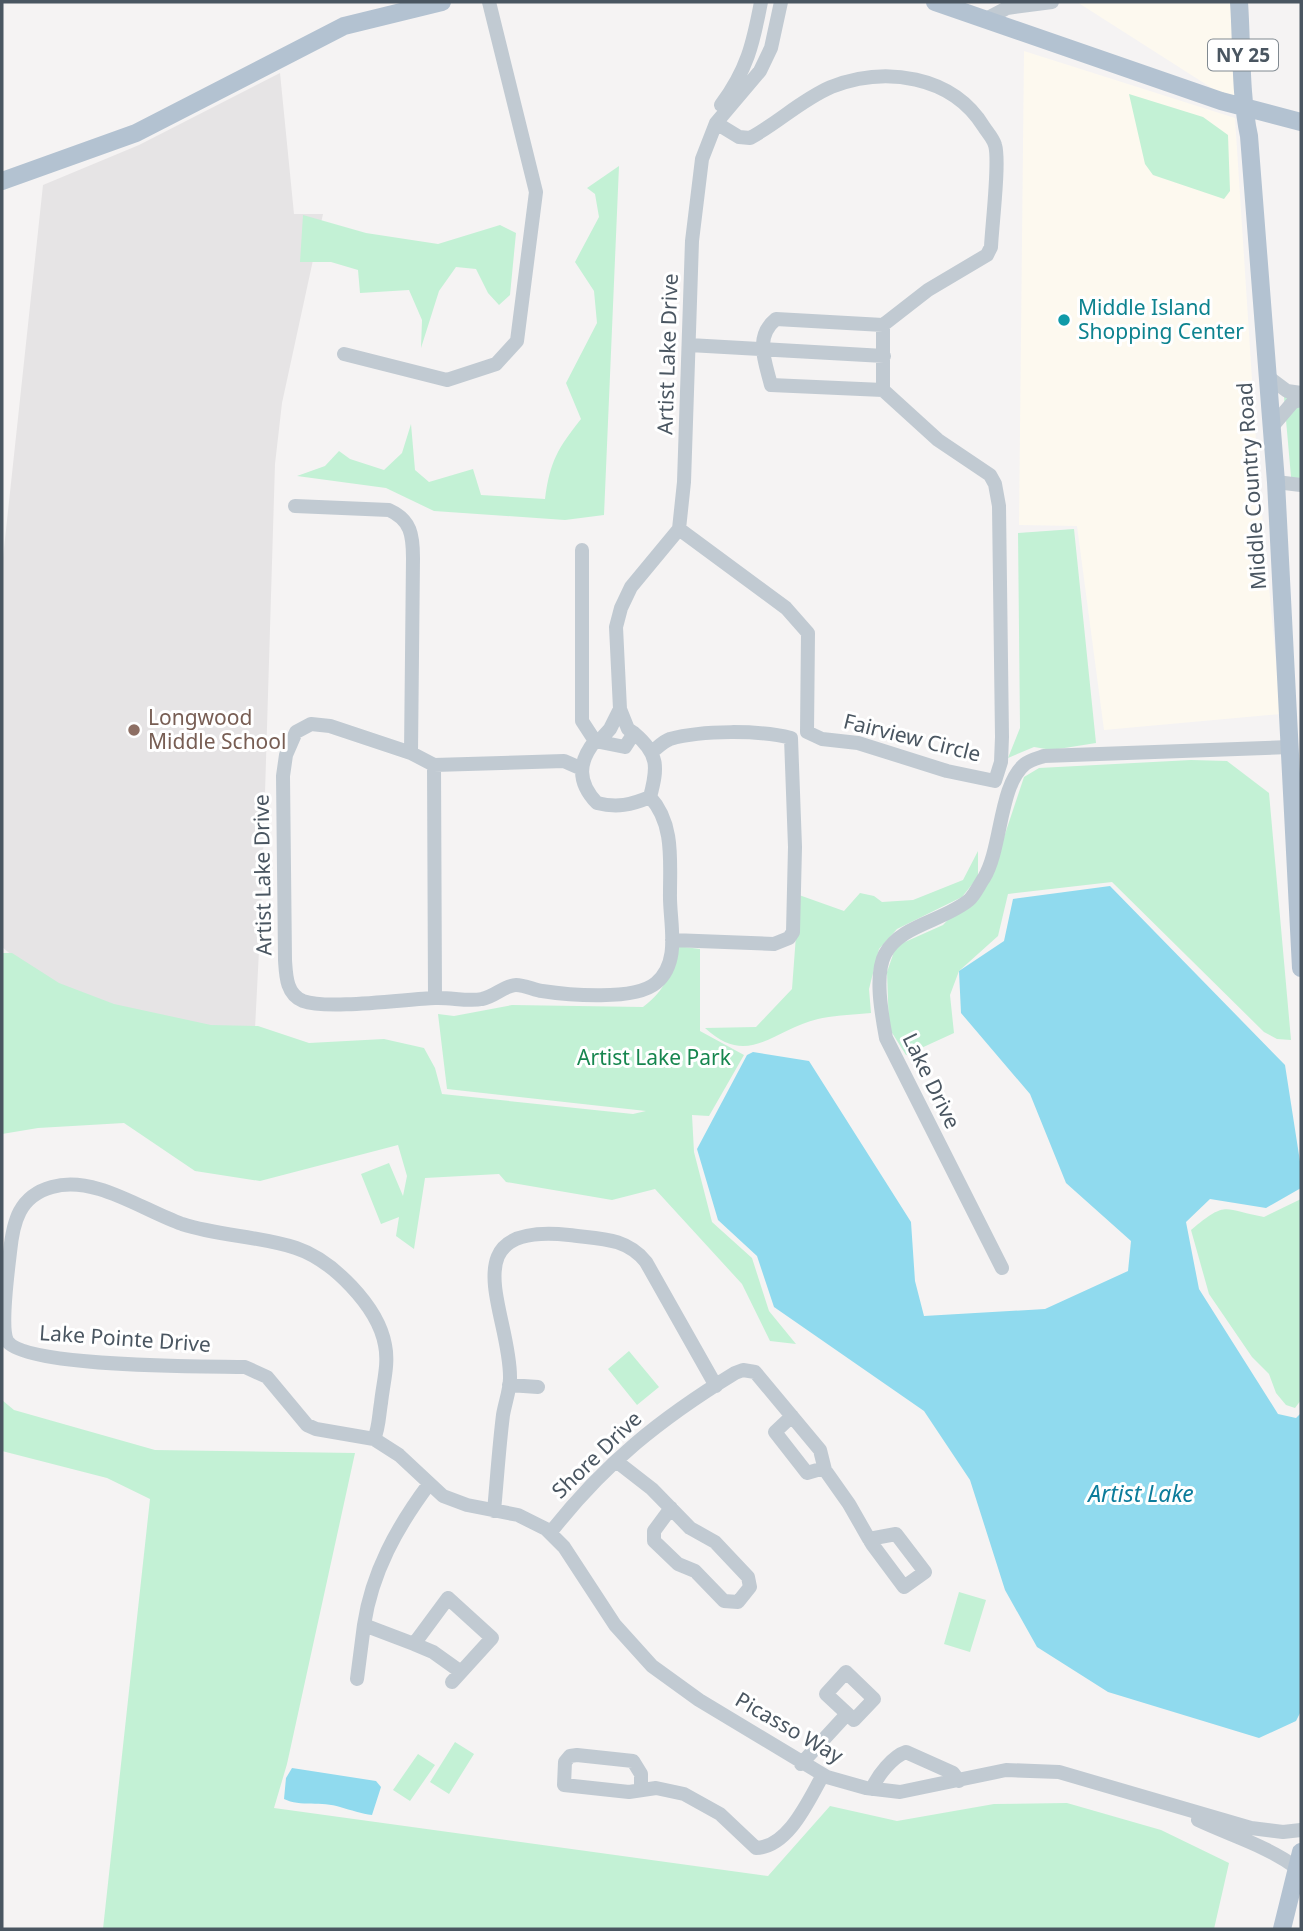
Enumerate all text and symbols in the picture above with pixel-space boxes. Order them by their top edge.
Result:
road number: NY 25 [1208,40,1278,70]
street label: Artist Lake Drive [650,273,684,435]
place label: Middle Island Shopping Center [1078,293,1244,345]
marker: Middle Island Shopping Center [1056,312,1072,328]
street label: Middle Country Road [1230,381,1272,591]
place label: Longwood Middle School [148,703,286,755]
street label: Fairview Circle [841,706,984,768]
marker: Longwood Middle School [126,722,142,738]
street label: Artist Lake Drive [247,794,277,956]
street label: Lake Drive [897,1028,967,1133]
park label: Artist Lake Park [577,1043,732,1071]
street label: Lake Pointe Drive [38,1318,212,1358]
street label: Shore Drive [545,1404,647,1504]
water label: Artist Lake [1086,1477,1194,1509]
street label: Picasso Way [731,1685,849,1769]

